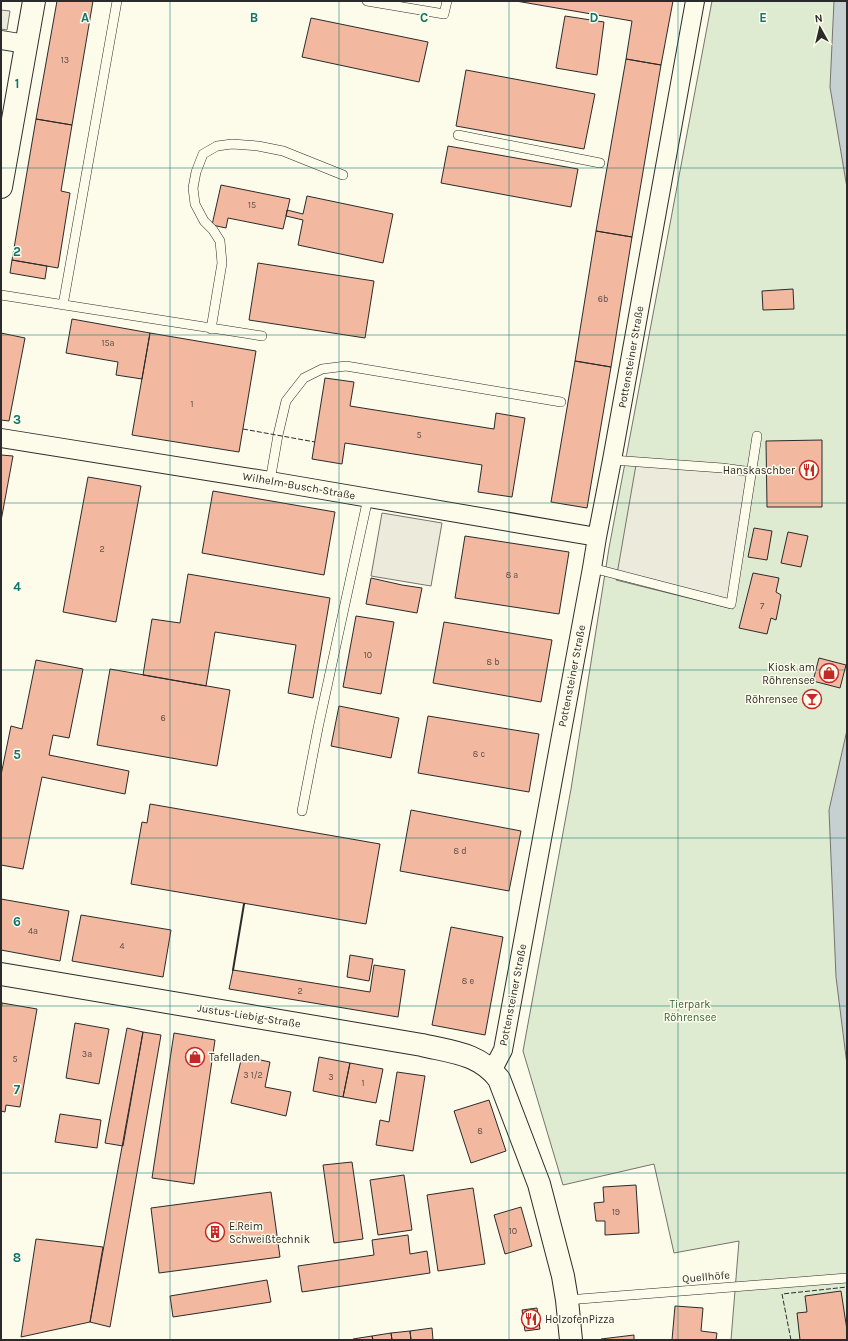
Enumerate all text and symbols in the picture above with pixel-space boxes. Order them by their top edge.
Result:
north arrow [800,8,840,48]
text: A [81,10,89,25]
text: B [250,10,258,25]
text: C [420,10,428,25]
text: D [590,10,599,25]
text: E [759,10,767,25]
text: N [814,12,823,26]
house number: 13 [61,55,69,65]
text: 1 [15,76,19,91]
house number: 15 [248,200,256,210]
text: 2 [13,244,21,259]
house number: 6b [598,294,608,304]
street label: Pottensteiner Straße [616,305,646,409]
house number: 15a [101,338,115,348]
house number: 1 [191,399,194,409]
text: 3 [13,412,21,427]
house number: 5 [416,430,422,440]
restaurant icon: Hanskaschber [798,459,820,481]
place label: Hanskaschber [723,464,795,477]
street label: Wilhelm-Busch-Straße [242,470,357,502]
house number: 2 [99,544,105,554]
house number: 8 a [506,570,518,580]
text: 4 [13,579,21,594]
house number: 7 [760,601,765,611]
street label: Pottensteiner Straße [556,624,588,728]
house number: 10 [364,650,372,660]
house number: 8 b [486,657,500,667]
place label: Kiosk am Röhrensee [762,661,815,687]
shop icon: Kiosk am Röhrensee [818,662,840,684]
bar icon: Röhrensee [801,688,823,710]
place label: Röhrensee [745,693,798,706]
house number: 6 [160,713,166,723]
text: 5 [13,747,21,762]
house number: 8 c [473,749,486,759]
house number: 8 d [453,846,467,856]
text: 6 [13,914,21,929]
house number: 4a [28,926,38,936]
house number: 4 [119,941,125,951]
street label: Pottensteiner Straße [497,943,529,1047]
house number: 8 e [462,976,475,986]
house number: 2 [297,986,303,996]
park label: Tierpark Röhrensee [664,998,717,1024]
street label: Justus-Liebig-Straße [196,1001,302,1031]
shop icon: Tafelladen [184,1046,206,1068]
house number: 3a [82,1049,92,1059]
place label: Tafelladen [209,1051,260,1064]
house number: 5 [12,1054,18,1064]
house number: 3 1/2 [243,1070,263,1080]
house number: 3 [328,1072,334,1082]
house number: 1 [362,1078,365,1088]
text: 7 [14,1082,21,1097]
house number: 8 [477,1126,483,1136]
house number: 19 [612,1207,620,1217]
place label: E.Reim Schweißtechnik [229,1220,310,1246]
building icon: E.Reim Schweißtechnik [204,1221,226,1243]
house number: 10 [509,1226,517,1236]
text: 8 [13,1250,21,1265]
street label: Quellhöfe [682,1268,731,1286]
restaurant icon: HolzofenPizza [520,1308,542,1330]
place label: HolzofenPizza [545,1313,615,1326]

